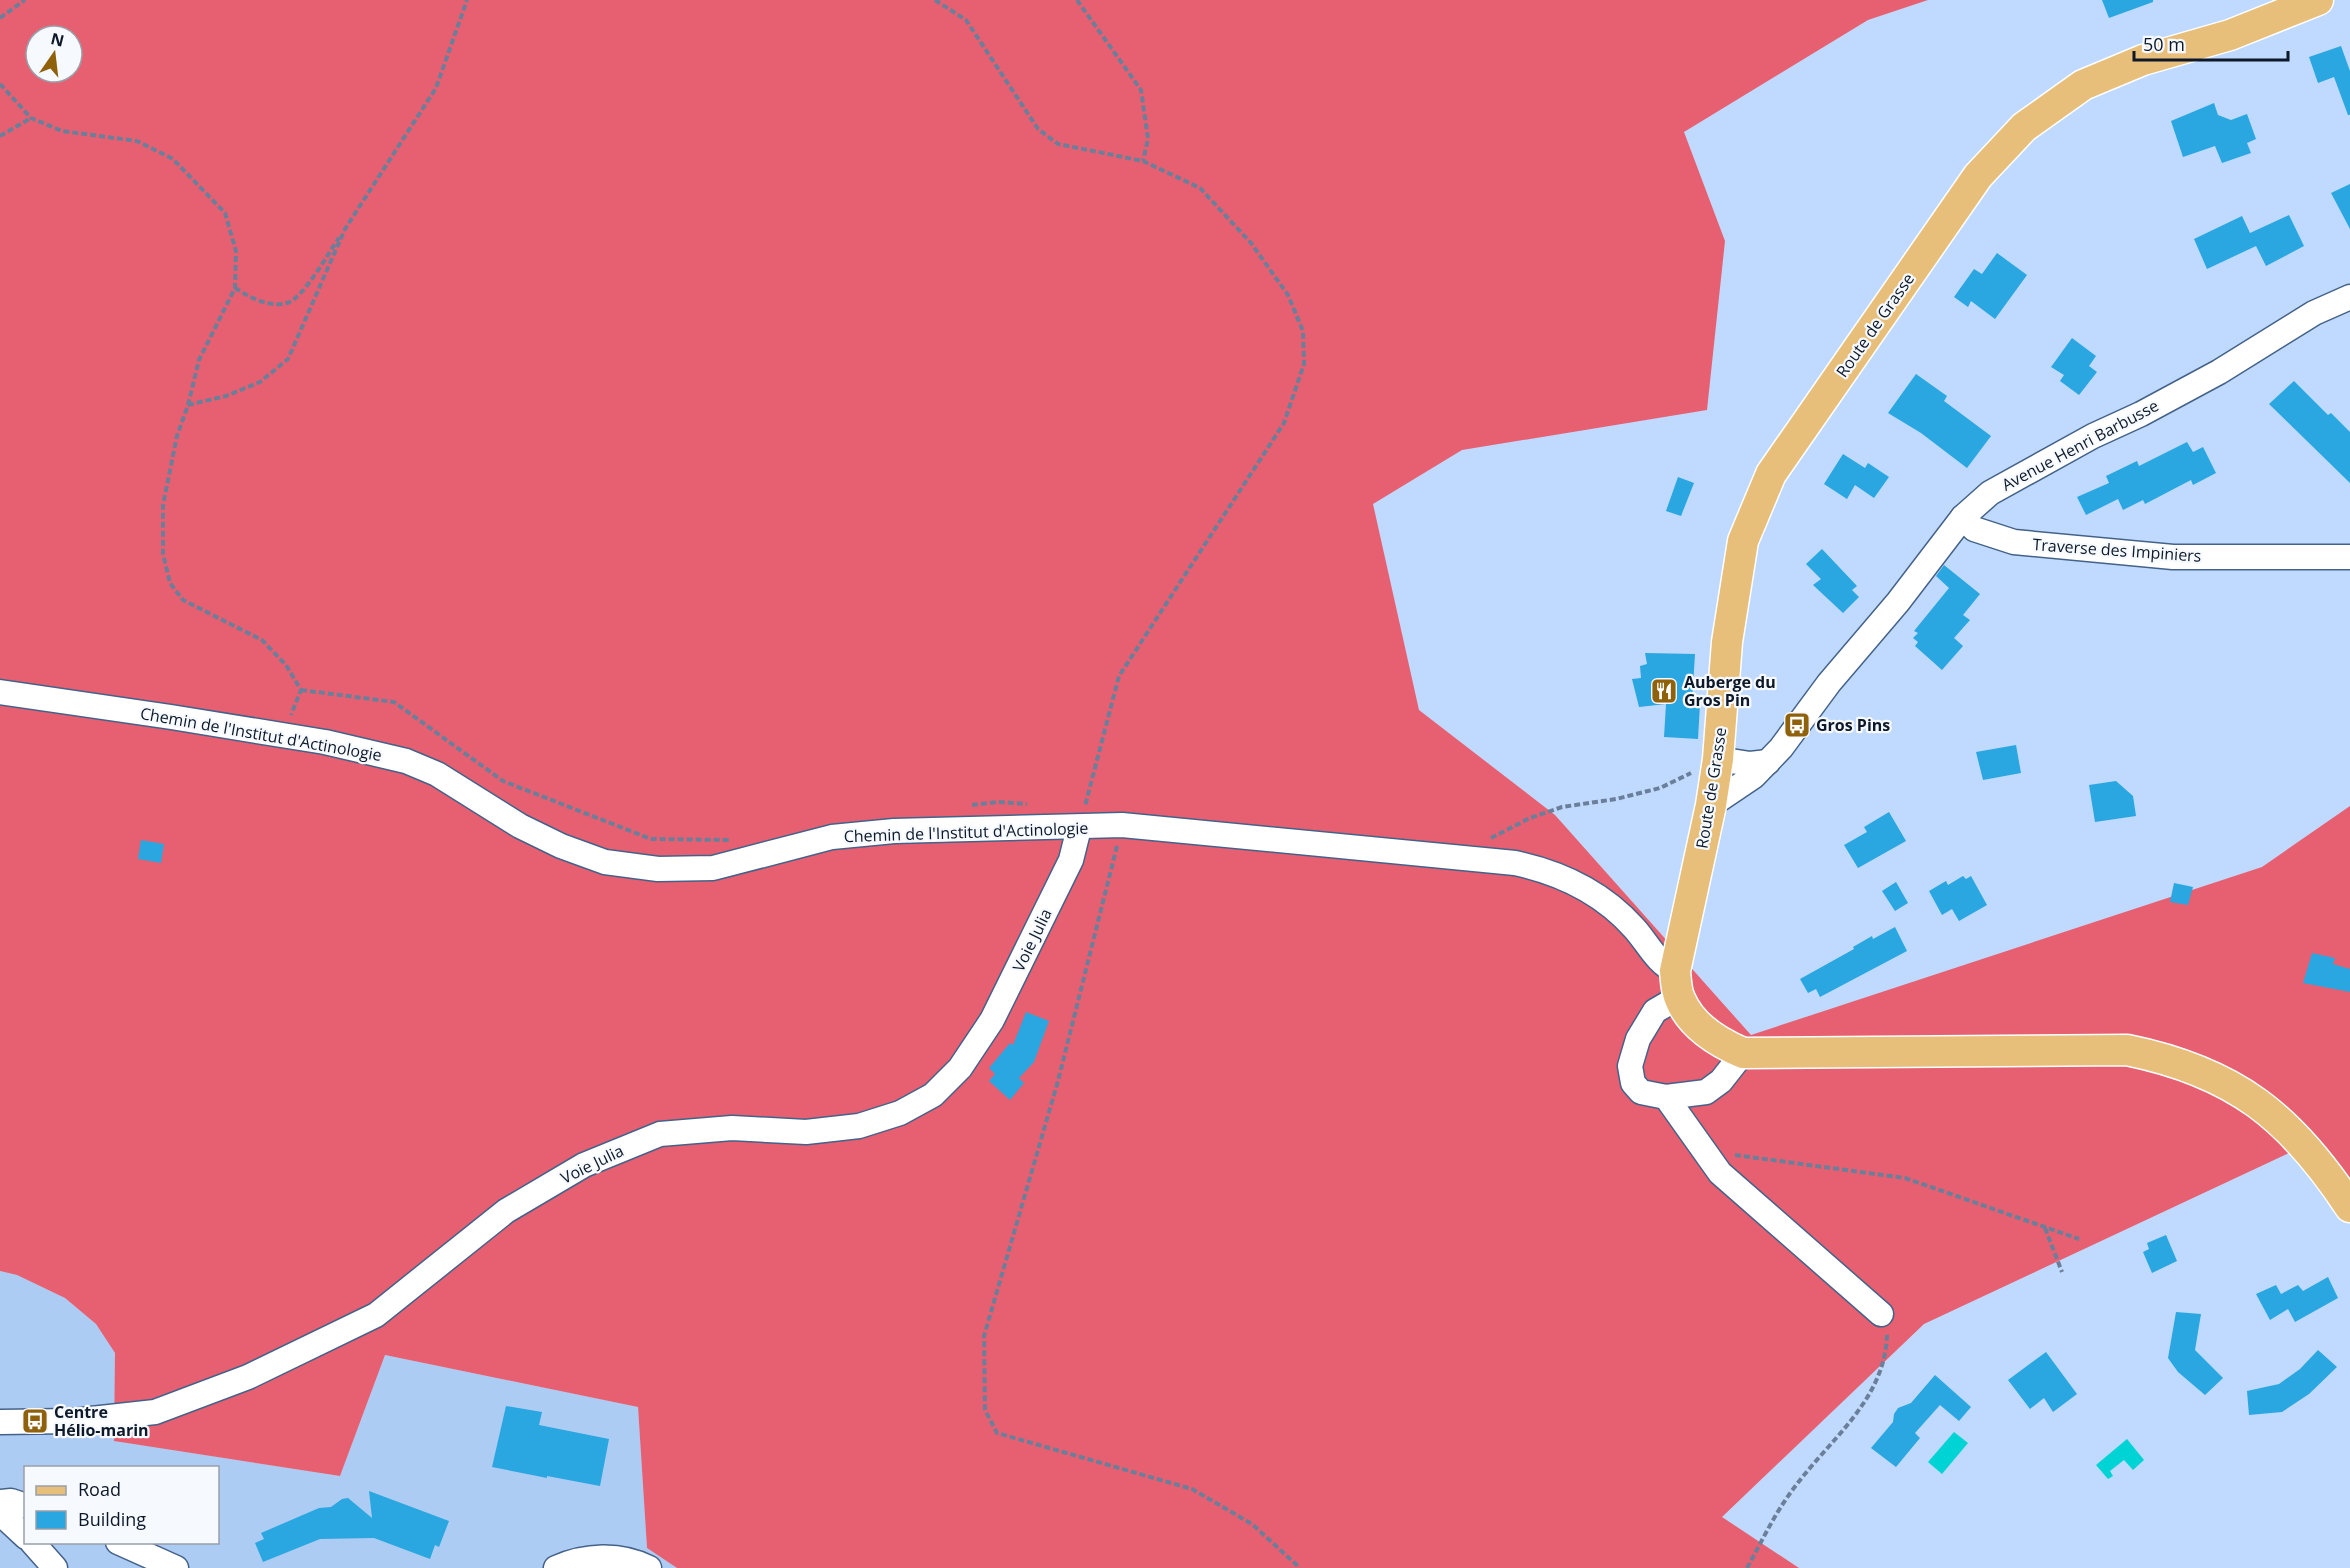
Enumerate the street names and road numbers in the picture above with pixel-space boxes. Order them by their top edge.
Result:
street label: Route de Grasse [1831,269,1919,381]
street label: Avenue Henri Barbusse [1998,394,2162,496]
street label: Traverse des Impiniers [2032,533,2202,567]
street label: Chemin de l'Institut d'Actinologie [139,702,383,766]
street label: Route de Grasse [1691,726,1731,850]
street label: Chemin de l'Institut d'Actinologie [843,817,1089,847]
street label: Voie Julia [1007,905,1057,975]
street label: Voie Julia [557,1139,627,1189]

